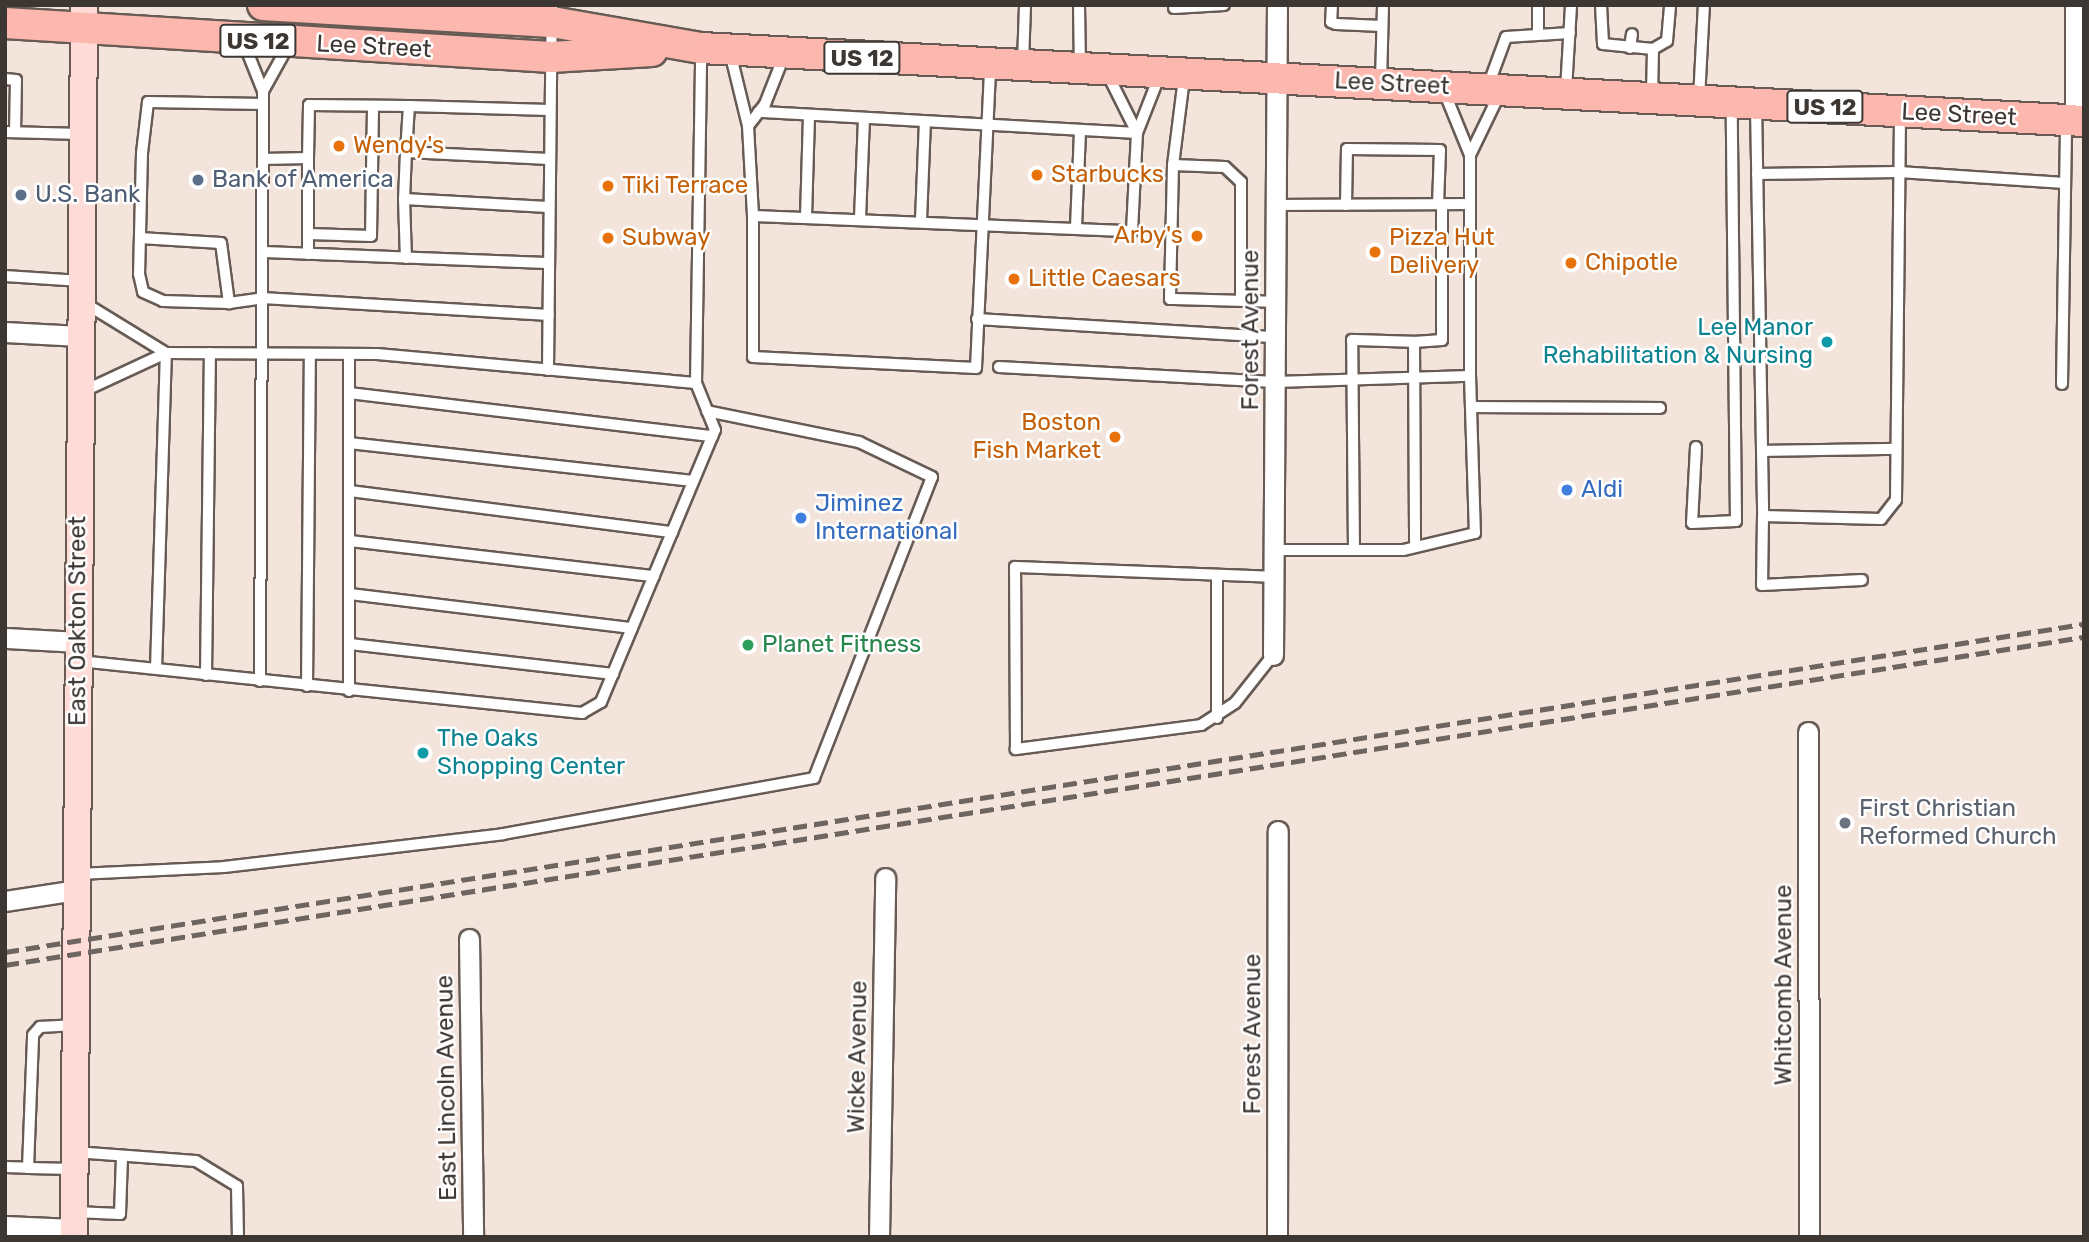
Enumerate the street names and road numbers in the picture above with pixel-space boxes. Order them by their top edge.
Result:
road number: US 12 [218,22,298,60]
street label: Lee Street [316,30,432,64]
road number: US 12 [822,39,902,78]
street label: Lee Street [1334,67,1450,101]
road number: US 12 [1785,88,1865,127]
street label: Lee Street [1901,98,2017,132]
street label: Forest Avenue [1237,249,1265,411]
street label: East Oakton Street [64,516,92,726]
street label: Whitcomb Avenue [1770,884,1798,1086]
street label: Forest Avenue [1239,953,1267,1115]
street label: East Lincoln Avenue [431,975,463,1201]
street label: Wicke Avenue [842,980,874,1134]

